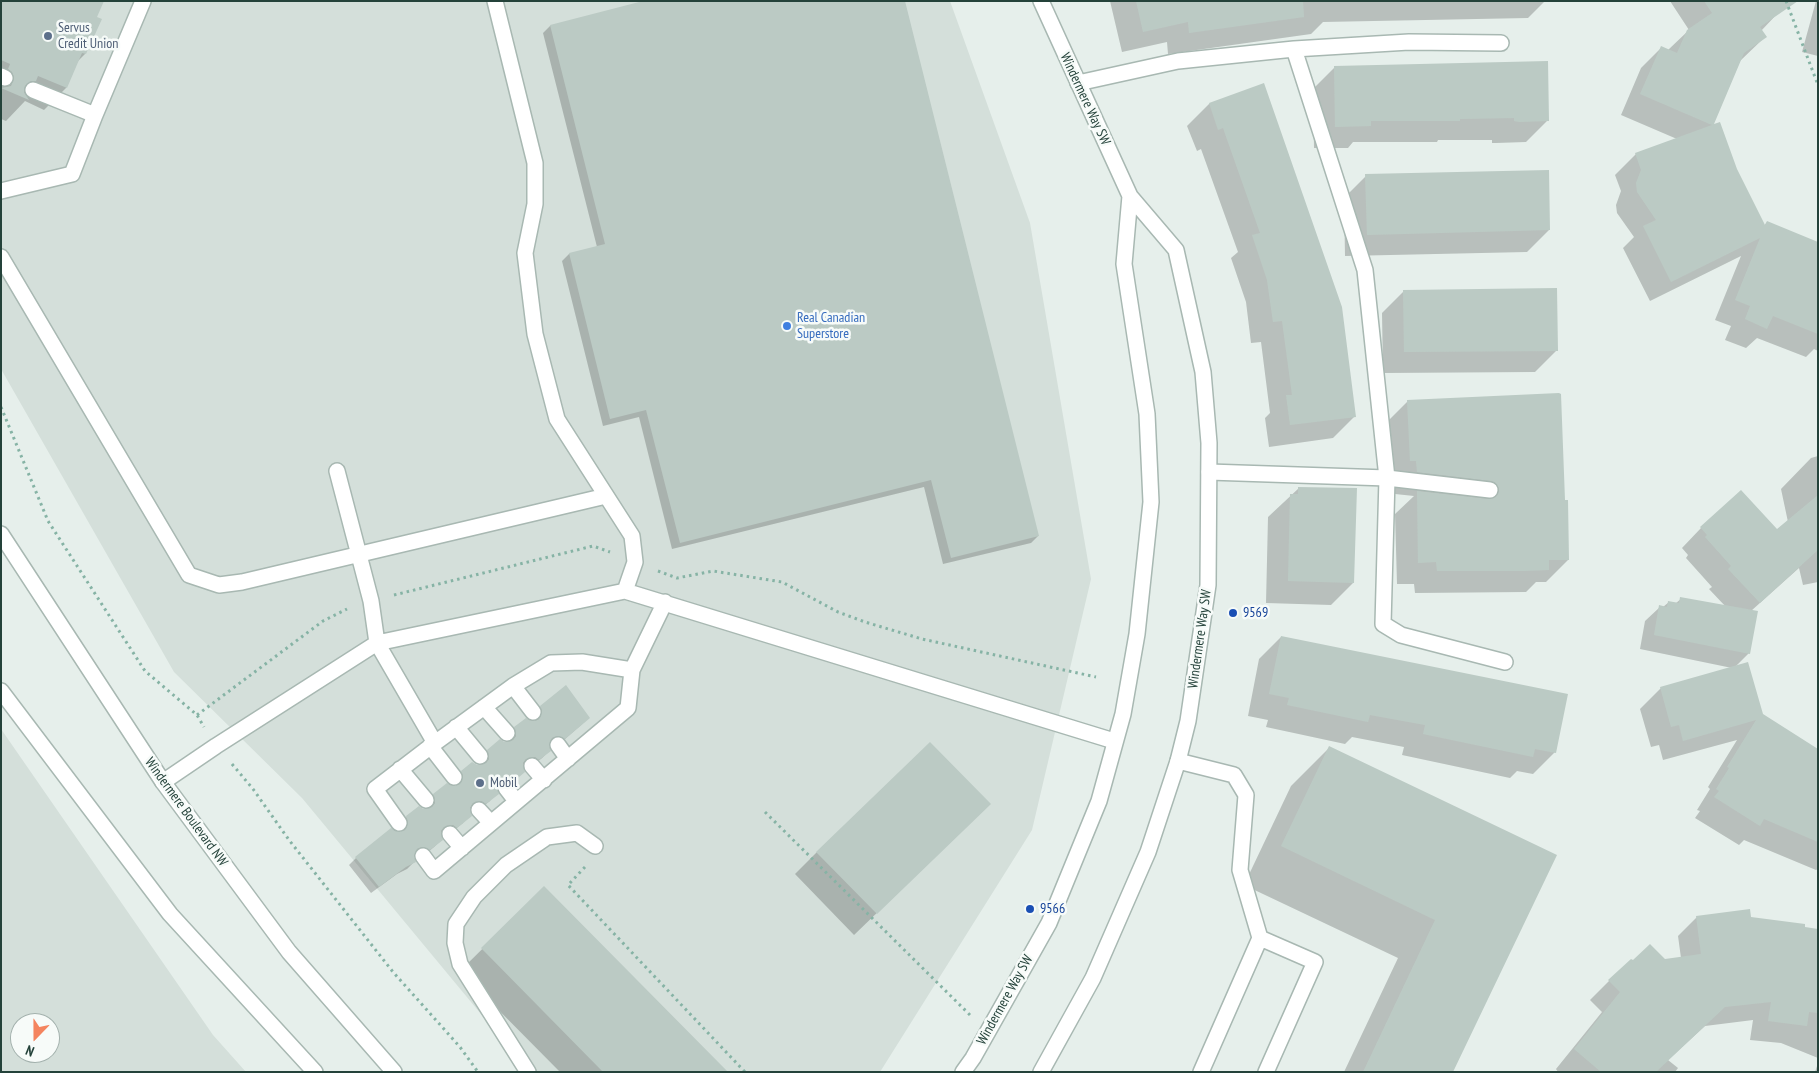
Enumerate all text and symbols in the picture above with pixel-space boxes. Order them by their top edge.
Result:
place label: Servus Credit Union [58,20,118,52]
marker: Servus Credit Union [42,30,54,42]
street label: Windermere Way SW [1056,50,1114,148]
place label: Real Canadian Superstore [797,310,865,342]
marker: Real Canadian Superstore [781,320,793,332]
street label: Windermere Way SW [1185,588,1215,690]
place label: 9569 [1243,605,1268,621]
marker: 9569 [1227,607,1239,619]
street label: Windermere Boulevard NW [141,754,231,870]
place label: Mobil [490,775,517,791]
marker: Mobil [474,777,486,789]
place label: 9566 [1040,901,1065,917]
marker: 9566 [1024,903,1036,915]
street label: Windermere Way SW [973,952,1037,1048]
north arrow [10,1013,60,1063]
text: N [23,1041,37,1061]

